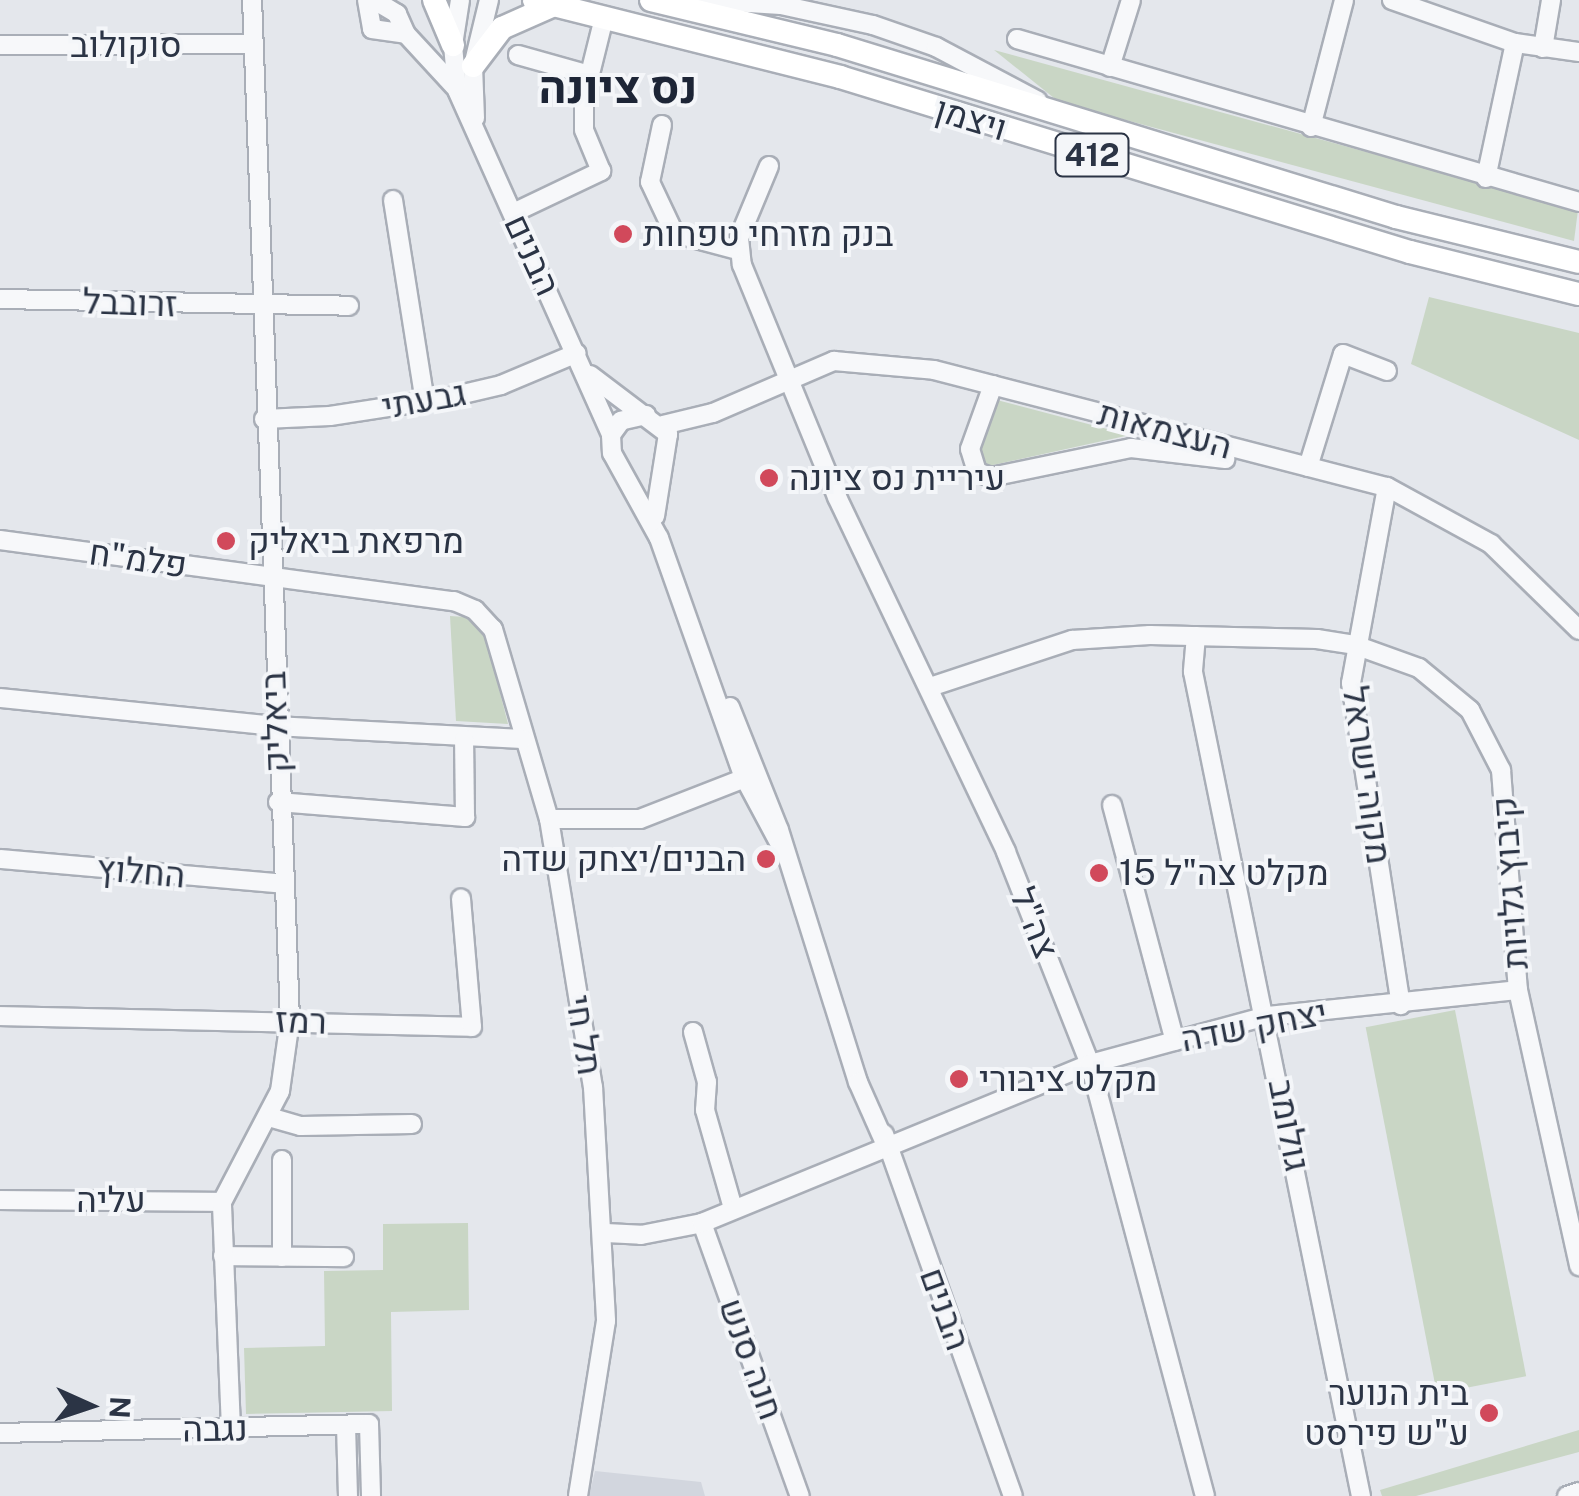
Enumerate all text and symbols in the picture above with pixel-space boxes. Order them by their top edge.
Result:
street label: סוקולוב [70,24,182,66]
district label: נס ציונה [539,60,697,114]
street label: ויצמן [930,88,1012,150]
road number: 412 [1052,128,1132,182]
street label: הבנים [495,208,569,302]
place label: בנק מזרחי טפחות [643,213,893,255]
marker: בנק מזרחי טפחות [612,223,634,245]
street label: זרובבל [82,280,178,326]
street label: גבעתי [379,372,469,428]
street label: העצמאות [1094,392,1236,468]
place label: עיריית נס ציונה [789,457,1005,499]
marker: עיריית נס ציונה [758,467,780,489]
place label: מרפאת ביאליק [248,520,464,562]
marker: מרפאת ביאליק [213,528,239,554]
street label: פלמ"ח [86,531,190,587]
street label: ביאליק [252,670,298,774]
street label: מקוה ישראל [1334,683,1400,867]
street label: קיבוץ גלויות [1483,795,1537,971]
place label: הבנים/יצחק שדה [501,838,746,880]
street label: החלוץ [95,847,187,897]
marker: הבנים/יצחק שדה [755,848,777,870]
place label: מקלט צה"ל 15 [1119,852,1329,894]
marker: מקלט צה"ל 15 [1088,862,1110,884]
street label: צה"ל [1001,881,1067,965]
street label: יצחק שדה [1177,991,1331,1061]
street label: תל חי [557,992,611,1078]
street label: רמז [274,999,328,1043]
place label: מקלט ציבורי [979,1058,1157,1100]
marker: מקלט ציבורי [948,1068,970,1090]
street label: גולומב [1260,1075,1318,1175]
street label: עליה [76,1179,146,1221]
street label: הבנים [911,1262,979,1356]
street label: חנה סנש [710,1293,792,1425]
north arrow [40,1356,140,1456]
place label: בית הנוער ע"ש פירסט [1304,1372,1469,1454]
text: N [103,1396,138,1419]
marker: בית הנוער ע"ש פירסט [1478,1402,1500,1424]
street label: נגבה [182,1407,248,1451]

